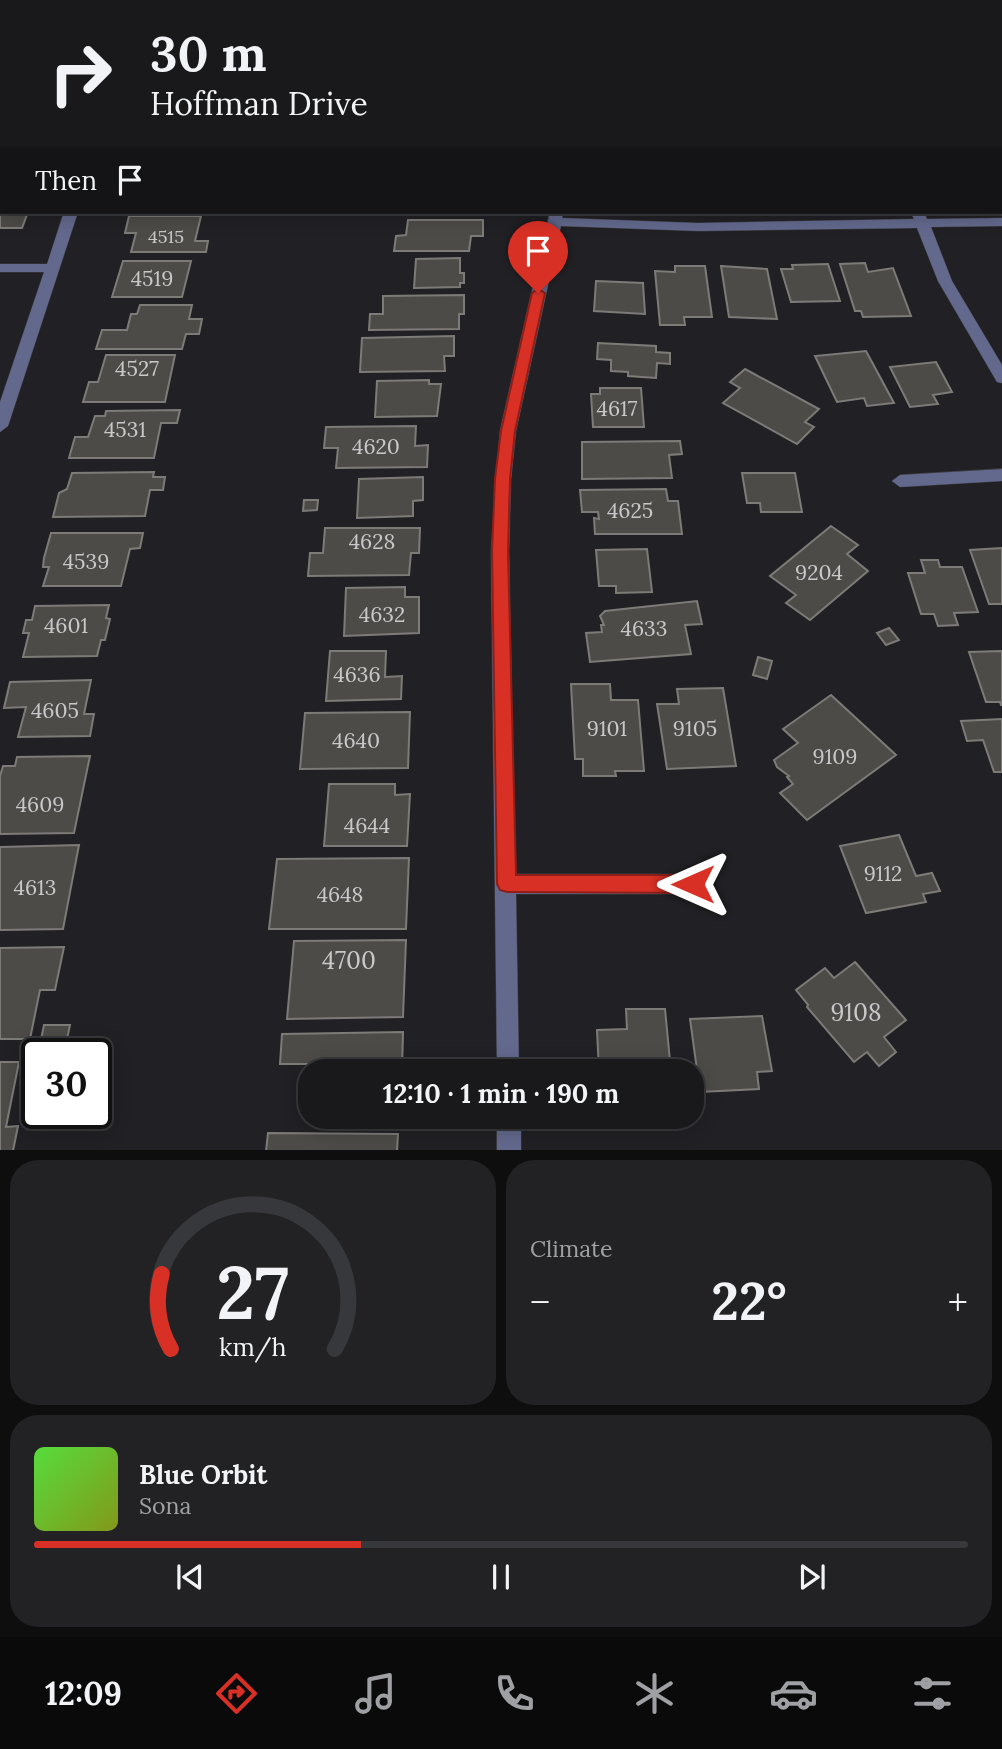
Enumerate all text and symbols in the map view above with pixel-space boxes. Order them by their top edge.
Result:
text: 30 m [150,22,267,84]
icon: right [35,28,126,119]
text: Hoffman Drive [150,83,368,124]
icon: arrive [111,161,149,199]
text: Then [35,164,97,197]
pin [508,221,568,293]
house number: 4515 [148,225,184,248]
icon: arrive [519,232,557,270]
house number: 4519 [131,265,173,292]
house number: 4527 [115,355,159,382]
house number: 4617 [597,395,638,422]
house number: 4531 [104,416,146,443]
house number: 4620 [352,433,400,460]
house number: 4625 [607,497,653,524]
house number: 4628 [349,528,395,555]
house number: 4539 [63,548,109,575]
house number: 9204 [795,559,843,586]
house number: 4632 [359,601,405,628]
house number: 4601 [44,612,88,639]
house number: 4633 [621,615,667,642]
house number: 4636 [333,661,381,688]
house number: 4605 [31,697,79,724]
house number: 9101 [587,715,627,742]
house number: 9105 [673,715,717,742]
house number: 4640 [332,727,380,754]
house number: 9109 [813,743,857,770]
house number: 4609 [16,791,64,818]
house number: 4644 [344,812,390,839]
position arrow [656,847,730,921]
house number: 9112 [864,860,902,887]
house number: 4613 [14,874,56,901]
house number: 4648 [317,881,363,908]
house number: 4700 [322,945,376,976]
house number: 9108 [831,997,882,1028]
speed limit sign: 30 [21,1038,112,1129]
text: 12:10 · 1 min · 190 m [383,1077,619,1110]
text: Climate [530,1234,612,1263]
text: 27 [217,1246,289,1339]
text: 22° [711,1268,787,1334]
text: − [530,1278,550,1326]
text: + [948,1278,968,1326]
text: km/h [219,1330,287,1362]
text: Blue Orbit [139,1458,267,1491]
text: Sona [139,1491,191,1520]
icon: previous [171,1558,209,1596]
icon: pause [482,1558,520,1596]
icon: next [793,1558,831,1596]
icon: directions [212,1669,261,1718]
icon: music [351,1669,400,1718]
icon: phone [490,1669,539,1718]
icon: climate [630,1669,679,1718]
icon: car [769,1669,818,1718]
icon: filters [908,1669,957,1718]
text: 12:09 [45,1673,122,1714]

